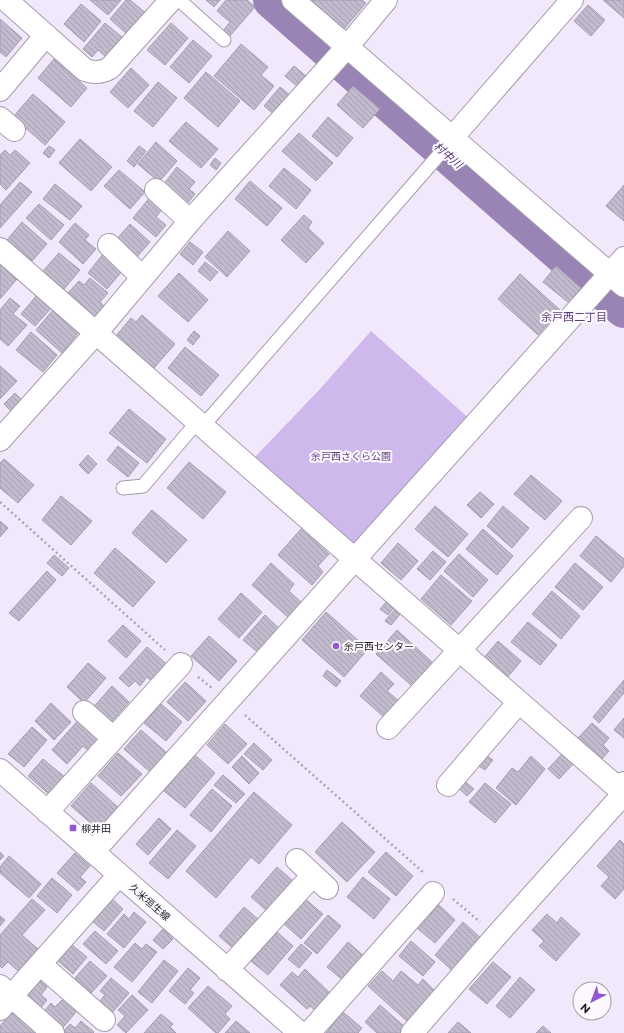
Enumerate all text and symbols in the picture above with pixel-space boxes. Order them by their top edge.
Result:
water label: 村中川 [431,139,466,172]
district label: 余戸西二丁目 [541,310,607,324]
park label: 余戸西さくら公園 [311,450,391,463]
place label: 余戸西センター [344,640,414,653]
marker: 余戸西センター [331,641,341,651]
place label: 柳井田 [81,822,111,835]
marker: 柳井田 [68,823,78,833]
street label: 久米垣生線 [127,881,173,924]
north arrow [572,981,612,1021]
text: N [577,1000,593,1017]

